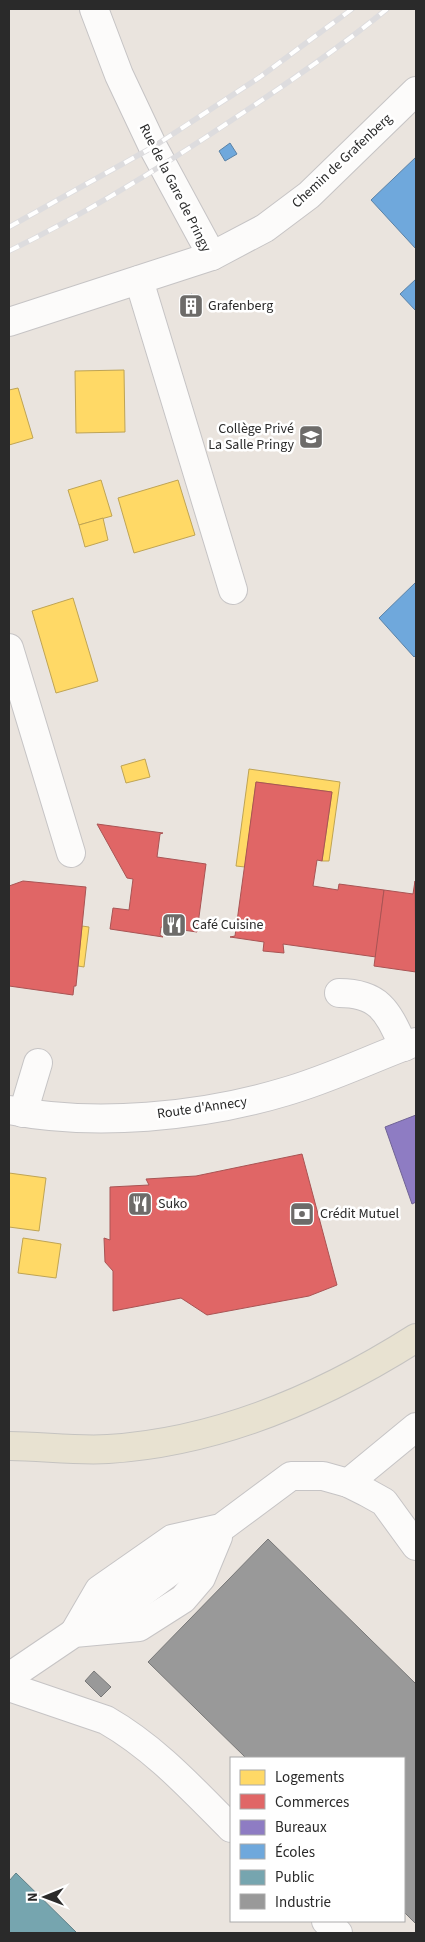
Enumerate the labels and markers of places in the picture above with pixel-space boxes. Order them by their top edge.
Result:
building icon: Grafenberg [178,293,204,319]
place label: Grafenberg [208,296,273,316]
place label: Collège Privé La Salle Pringy [208,419,294,455]
school or university icon: Collège Privé La Salle Pringy [298,424,324,450]
restaurant icon: Café Cuisine [161,912,187,938]
place label: Café Cuisine [192,915,264,935]
restaurant icon: Suko [127,1191,153,1217]
place label: Suko [158,1194,187,1214]
bank icon: Crédit Mutuel [289,1201,315,1227]
place label: Crédit Mutuel [320,1204,399,1224]

